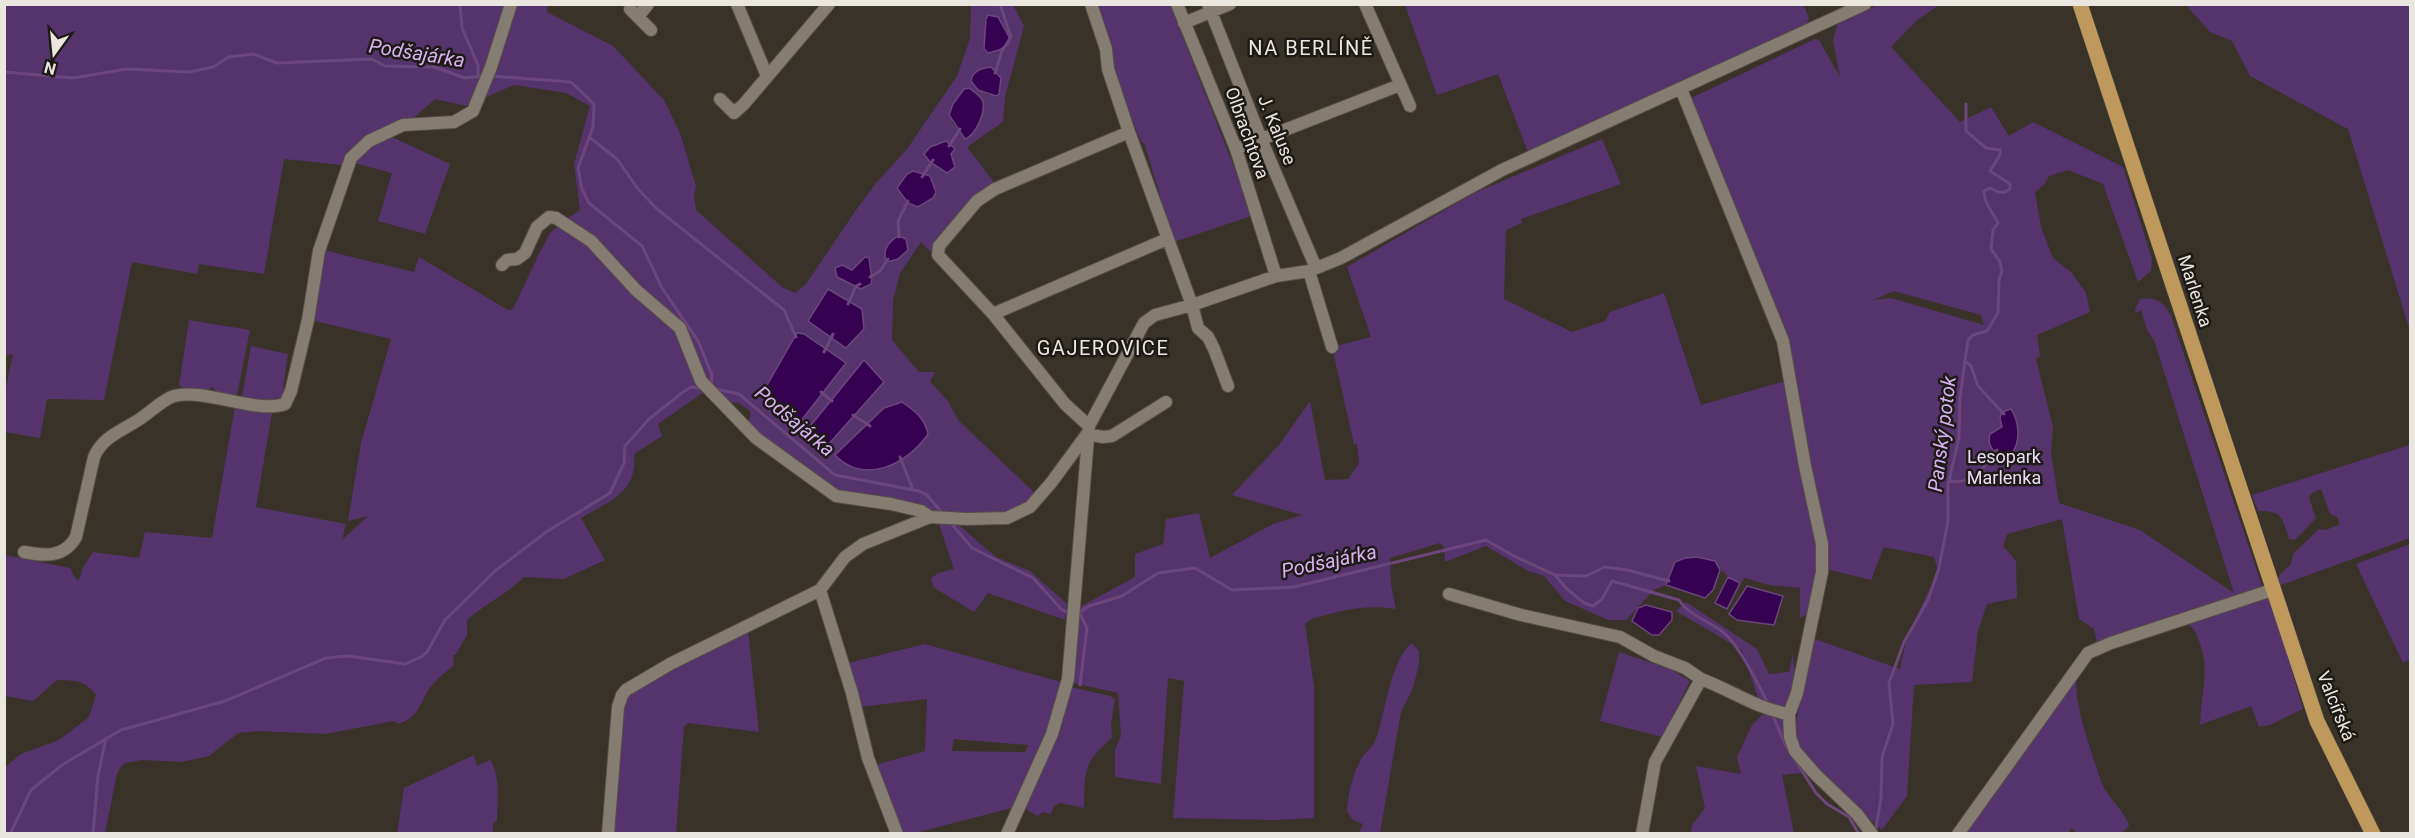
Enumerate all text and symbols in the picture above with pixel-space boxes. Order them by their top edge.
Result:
north arrow [24,24,84,84]
water label: Podšajárka [367,34,467,72]
district label: NA BERLÍNĚ [1248,36,1374,60]
text: N [42,57,58,79]
street label: Olbrachtova [1221,84,1274,182]
street label: J. Kaluse [1254,92,1301,168]
street label: Marlenka [2174,252,2217,329]
district label: GAJEROVICE [1037,336,1169,360]
water label: Panský potok [1923,374,1961,493]
water label: Podšajárka [750,381,840,461]
park label: Lesopark Marlenka [1967,446,2042,488]
water label: Podšajárka [1279,539,1379,583]
street label: Valcířská [2313,668,2360,744]

